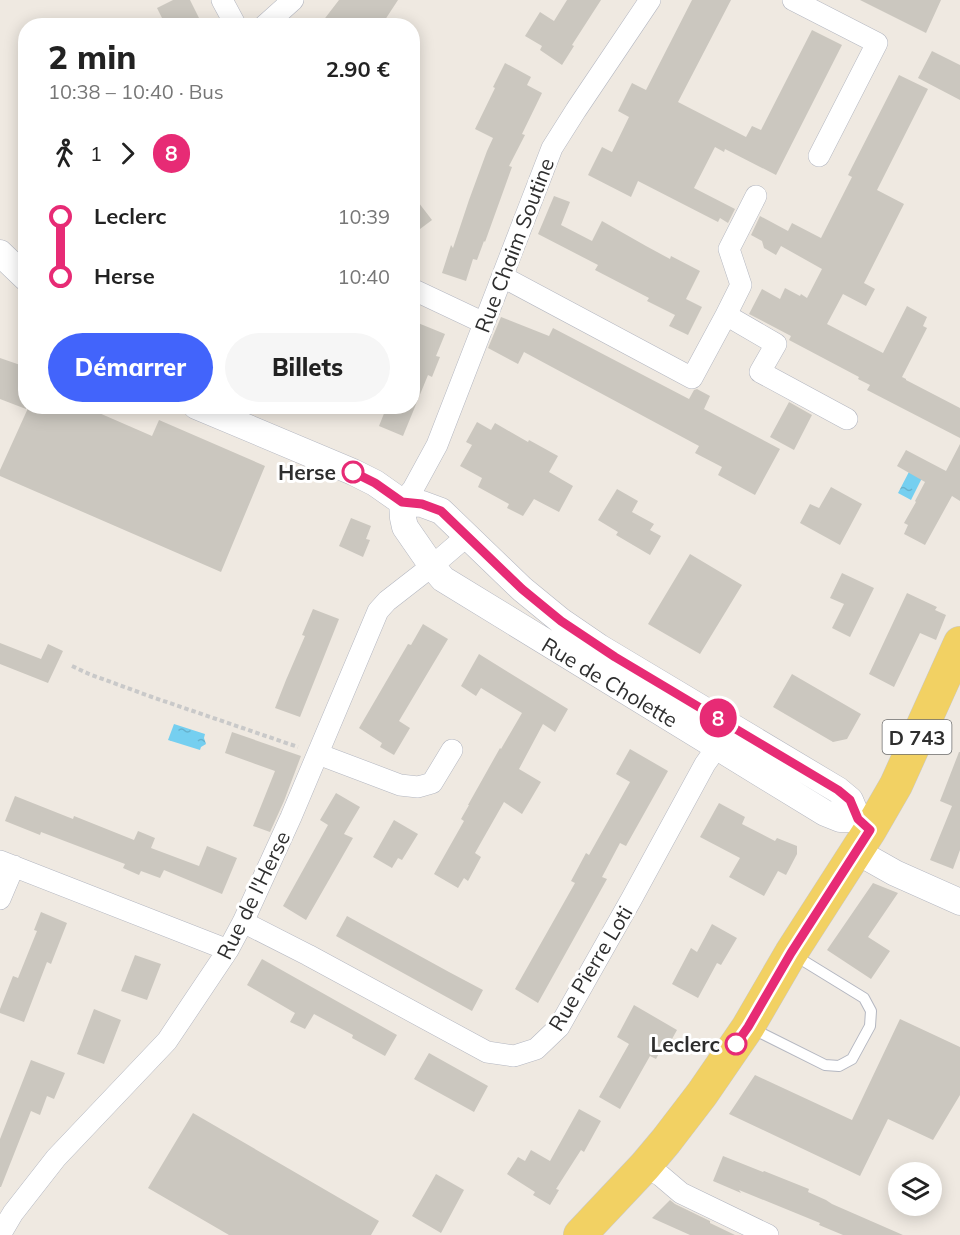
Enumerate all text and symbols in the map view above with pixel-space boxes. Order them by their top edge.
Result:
text: 2 min [48,36,136,77]
text: 2.90 € [326,55,390,83]
text: 10:38 – 10:40 · Bus [48,79,224,104]
icon: walk [48,137,81,170]
icon: forward [111,137,144,170]
text: 8 [165,140,178,166]
text: 1 [90,141,102,166]
street label: Rue Chaim Soutine [469,154,559,336]
text: Leclerc [94,202,167,230]
text: 10:39 [337,204,390,229]
text: Herse [94,262,155,290]
text: 10:40 [337,264,390,289]
button: Démarrer [48,333,213,402]
button: Billets [225,333,390,402]
place label: Herse [278,459,336,485]
marker: Herse [342,461,364,483]
street label: Rue de Cholette [537,631,683,733]
line badge: 8 [698,698,738,738]
text: 8 [712,705,724,731]
road number: D 743 [882,720,952,754]
street label: Rue de l'Herse [211,827,295,963]
street label: Rue Pierre Loti [542,901,638,1035]
place label: Leclerc [651,1031,720,1057]
marker: Leclerc [725,1033,747,1055]
map controls [888,1162,942,1216]
button: layers [888,1162,942,1216]

